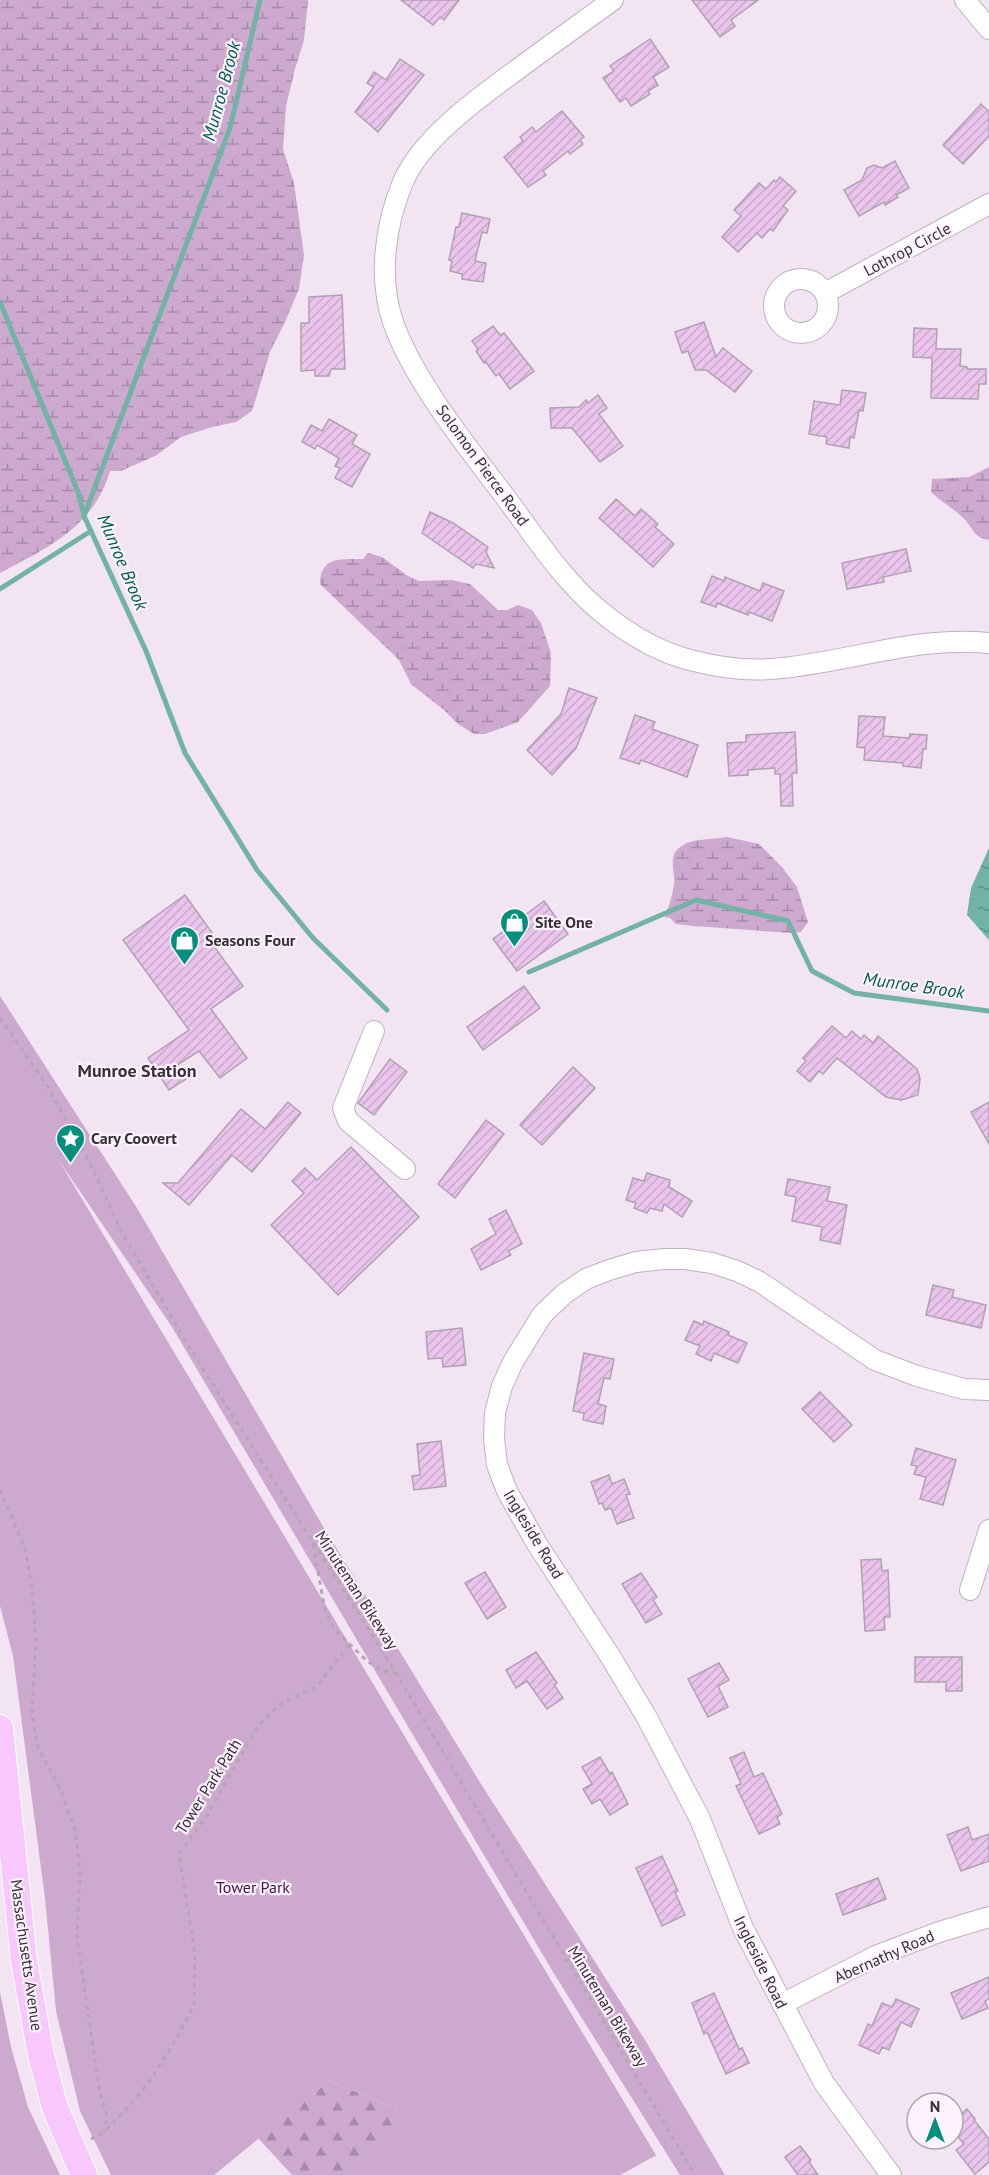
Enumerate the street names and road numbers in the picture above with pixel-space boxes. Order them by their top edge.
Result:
street label: Lothrop Circle [860,218,954,280]
street label: Solomon Pierce Road [432,401,534,529]
street label: Ingleside Road [499,1486,569,1582]
street label: Minuteman Bikeway [311,1527,403,1654]
street label: Tower Park Path [171,1735,245,1837]
street label: Massachusetts Avenue [6,1878,48,2032]
street label: Ingleside Road [730,1912,792,2012]
street label: Abernathy Road [831,1925,937,1987]
street label: Minuteman Bikeway [564,1942,652,2071]

